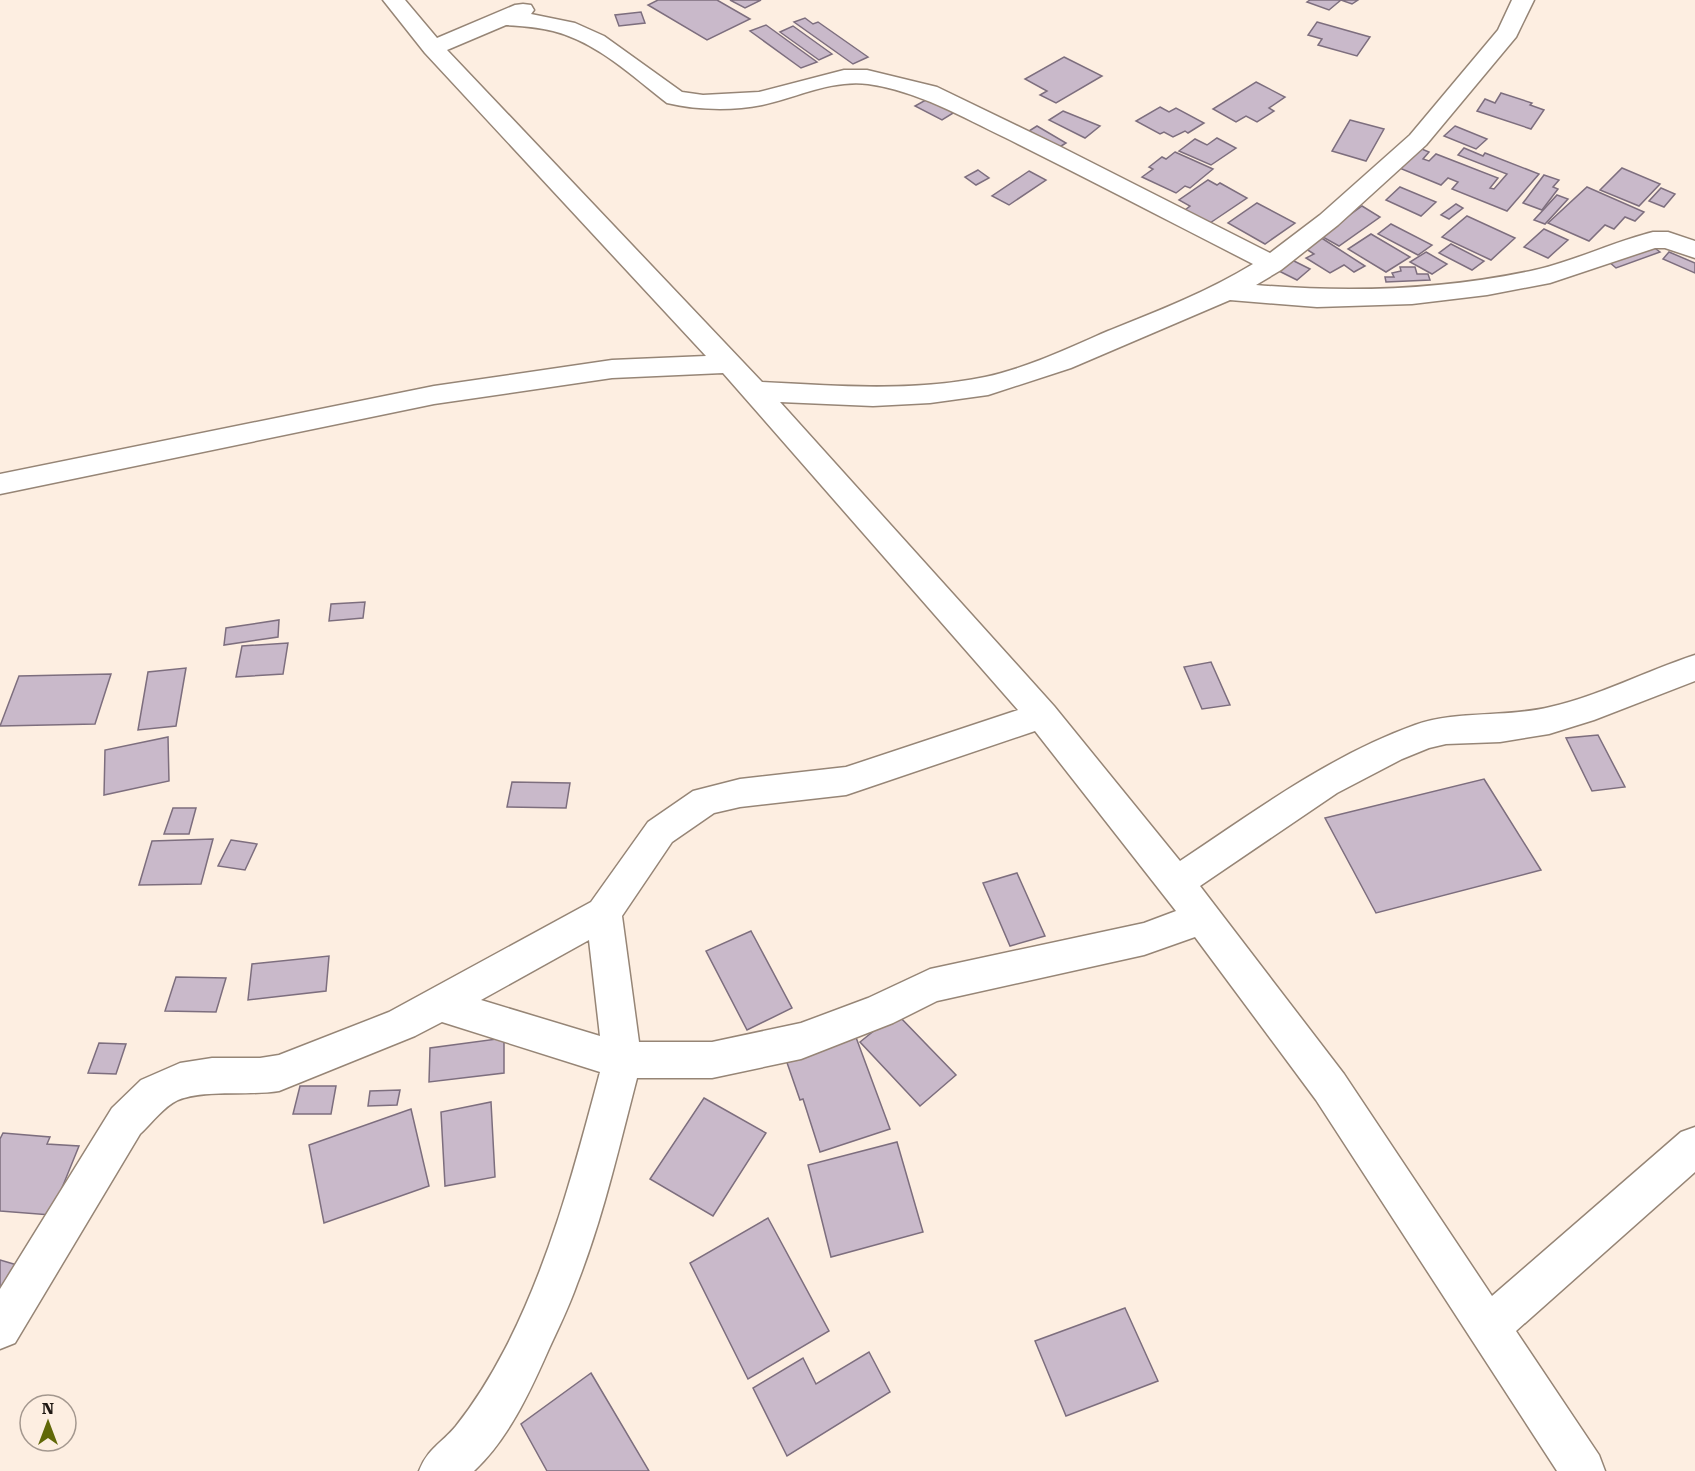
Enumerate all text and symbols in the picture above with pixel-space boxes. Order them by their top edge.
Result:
north arrow [18,1393,78,1453]
text: N [42,1399,54,1418]

